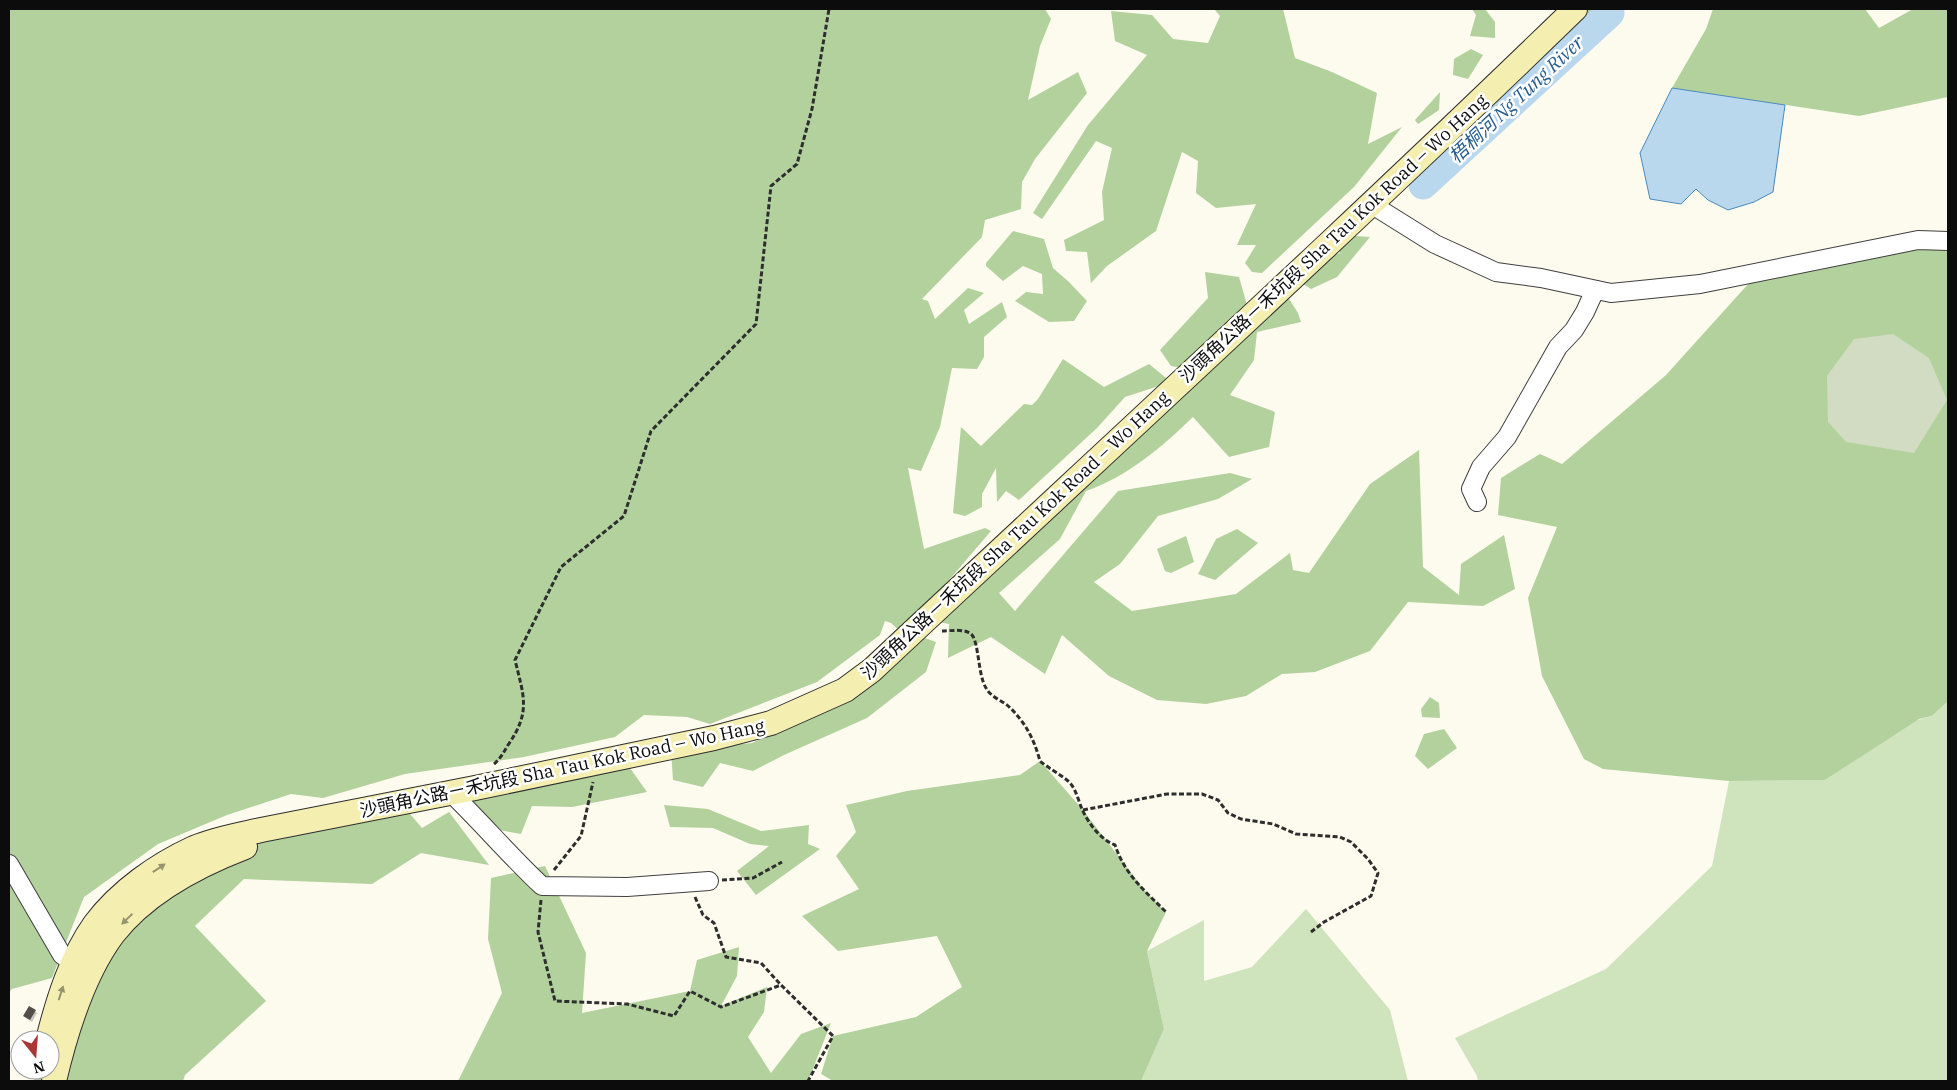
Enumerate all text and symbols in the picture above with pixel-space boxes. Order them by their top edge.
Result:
water label: 梧桐河 Ng Tung River [1444,30,1589,168]
street label: 沙頭角公路－禾坑段 Sha Tau Kok Road – Wo Hang [1174,89,1492,387]
street label: 沙頭角公路－禾坑段 Sha Tau Kok Road – Wo Hang [856,386,1174,684]
street label: 沙頭角公路－禾坑段 Sha Tau Kok Road – Wo Hang [357,714,767,822]
one-way arrow [152,863,165,872]
one-way arrow [122,913,134,925]
one-way arrow [58,986,65,1001]
north arrow [10,1030,60,1080]
text: N [31,1057,47,1078]

